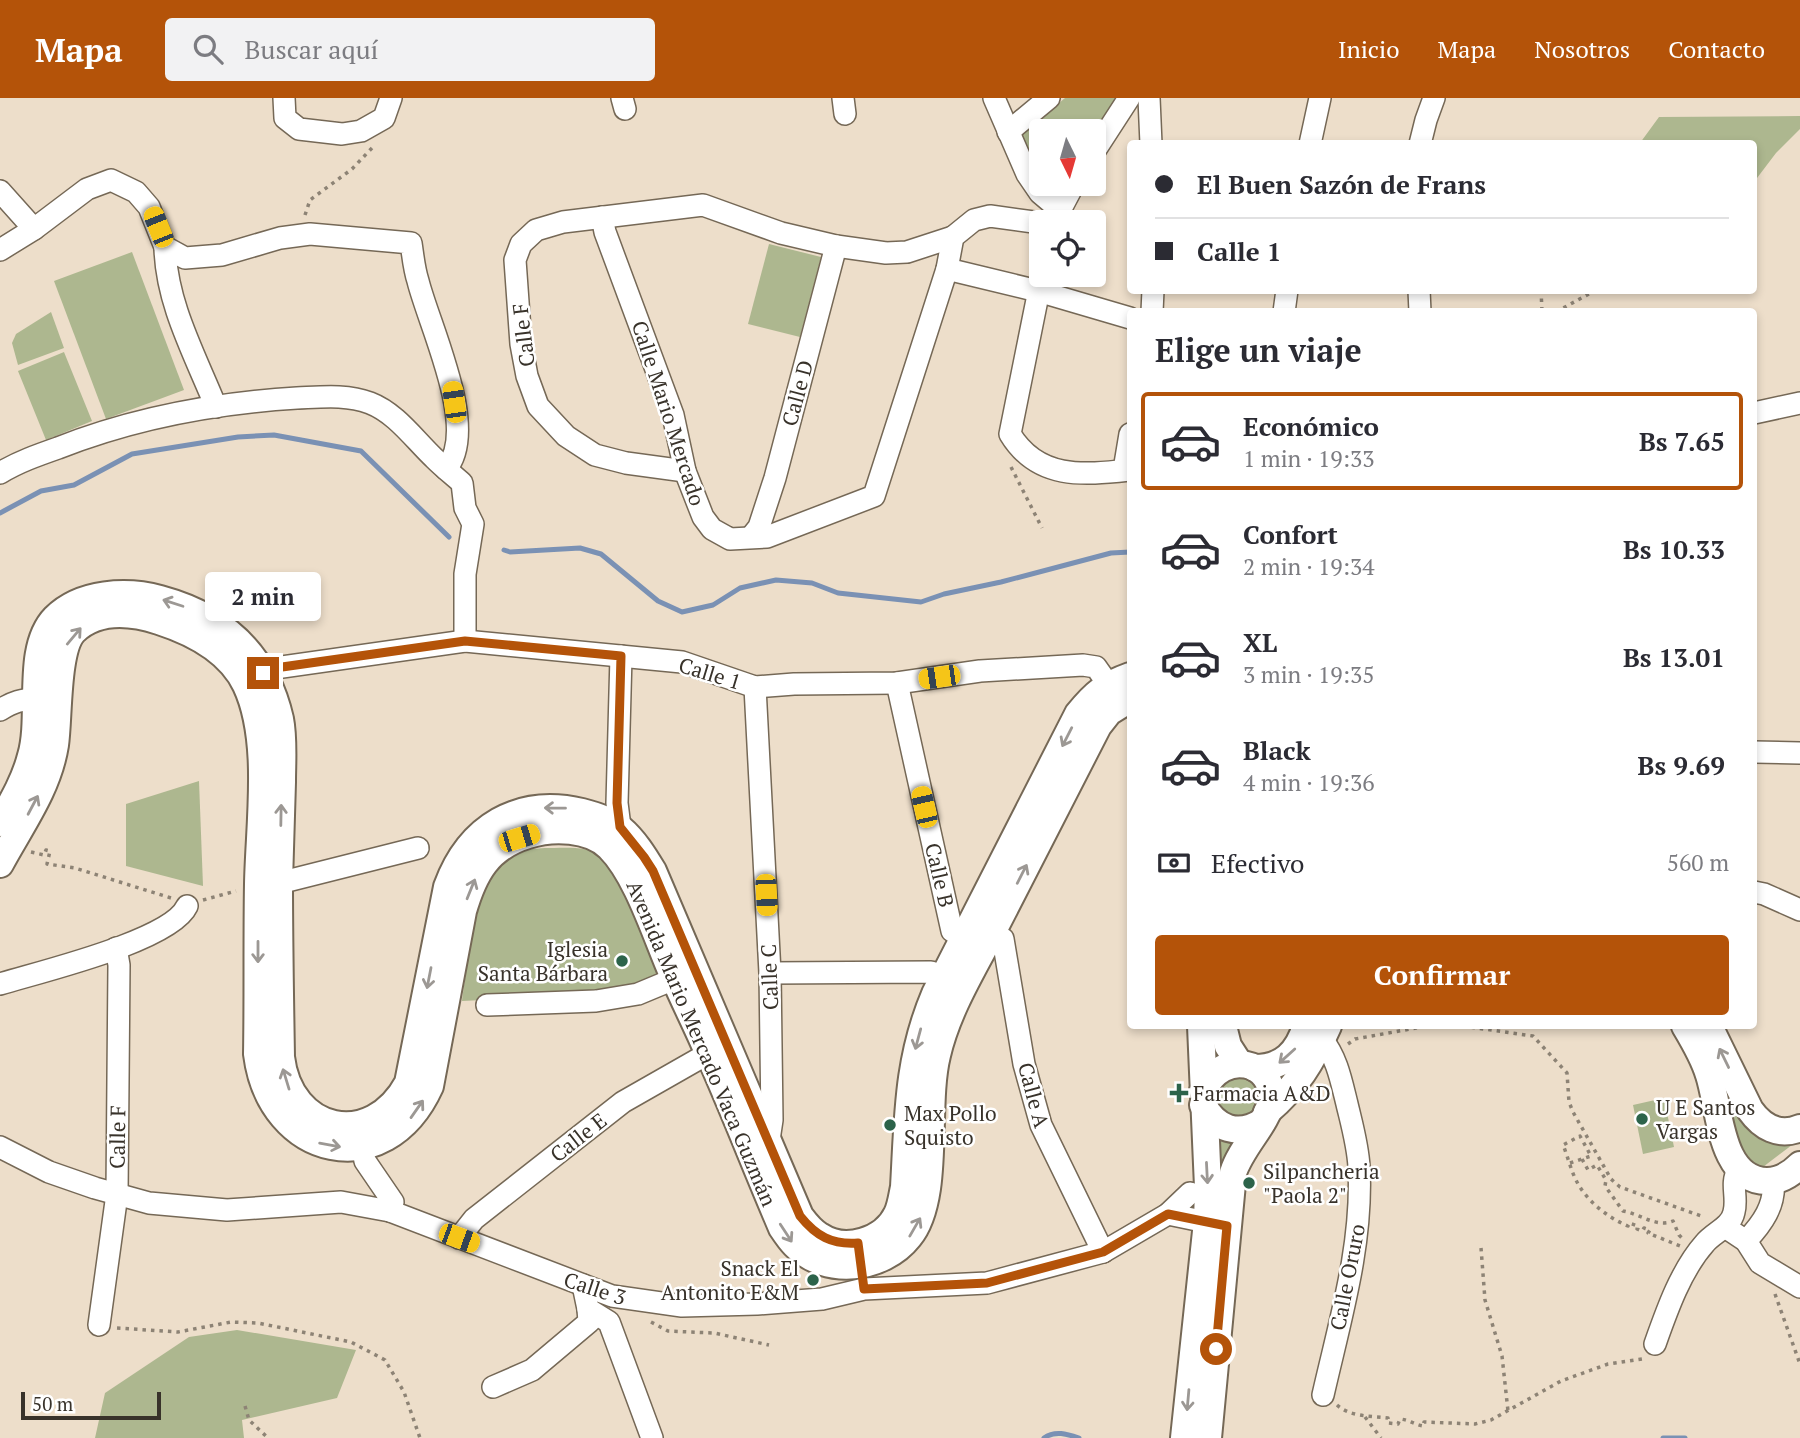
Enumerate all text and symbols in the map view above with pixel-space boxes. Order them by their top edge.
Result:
search box [165,18,655,81]
text: Mapa [35,28,123,71]
icon: search [189,30,227,68]
text: Buscar aquí [245,32,378,66]
text: Inicio [1338,33,1400,65]
text: Mapa [1438,33,1496,65]
text: Nosotros [1534,33,1630,65]
text: Contacto [1668,33,1765,65]
north arrow [1029,119,1106,196]
map controls [1029,119,1106,287]
text: El Buen Sazón de Frans [1197,167,1486,201]
car [141,204,176,250]
button: locate [1029,210,1106,287]
text: Calle 1 [1197,234,1281,268]
street label: Calle F [505,302,541,368]
street label: Calle Mario Mercado [626,317,712,509]
text: Elige un viaje [1155,329,1362,371]
street label: Calle D [775,357,819,429]
car [441,380,468,424]
text: Económico [1243,409,1379,443]
icon: car [1159,410,1222,473]
text: Bs 7.65 [1639,424,1725,458]
text: 1 min · 19:33 [1243,443,1375,474]
text: Confort [1243,517,1338,551]
icon: car [1159,518,1222,581]
text: Bs 10.33 [1623,532,1725,566]
text: 2 min · 19:34 [1243,551,1375,582]
callout: 2 min [205,572,321,620]
text: 2 min [232,581,294,612]
one-way arrow [163,596,185,608]
text: XL [1243,625,1277,659]
icon: car [1159,626,1222,689]
one-way arrow [65,627,81,645]
text: Bs 13.01 [1623,640,1725,674]
street label: Calle 1 [675,650,745,696]
route end [247,657,279,689]
text: 3 min · 19:35 [1243,659,1375,690]
car [917,664,962,690]
one-way arrow [1059,726,1073,747]
text: Black [1243,733,1311,767]
icon: car [1159,734,1222,797]
text: Bs 9.69 [1638,748,1725,782]
text: 4 min · 19:36 [1243,767,1375,798]
car [910,784,939,830]
one-way arrow [27,795,40,816]
one-way arrow [544,802,567,815]
one-way arrow [274,804,288,827]
car [496,822,543,854]
street label: Calle B [919,840,961,910]
icon: cash [1155,844,1193,882]
text: Efectivo [1211,846,1304,880]
text: 560 m [1667,847,1729,878]
one-way arrow [1016,864,1030,885]
car [755,873,778,917]
street label: Avenida Mario Mercado Vaca Guzmán [620,876,784,1211]
one-way arrow [465,879,478,901]
place label: Iglesia Santa Bárbara [478,935,608,987]
button: Confirmar [1155,935,1729,1015]
one-way arrow [251,940,265,963]
street label: Calle C [754,944,784,1010]
marker: Iglesia Santa Bárbara [614,953,630,969]
one-way arrow [422,966,435,989]
one-way arrow [911,1027,924,1049]
one-way arrow [1278,1048,1296,1064]
one-way arrow [1717,1048,1731,1069]
street label: Calle A [1012,1059,1056,1131]
one-way arrow [278,1068,291,1090]
place label: Farmacia A&D [1193,1079,1331,1107]
marker: Farmacia A&D [1171,1085,1187,1101]
place label: U E Santos Vargas [1656,1093,1755,1145]
place label: Max Pollo Squisto [904,1099,997,1151]
one-way arrow [410,1100,424,1119]
street label: Calle F [102,1105,132,1169]
street label: Calle E [544,1106,612,1168]
marker: U E Santos Vargas [1634,1111,1650,1127]
marker: Max Pollo Squisto [882,1117,898,1133]
one-way arrow [318,1139,341,1152]
place label: Silpancheria "Paola 2" [1263,1157,1380,1209]
one-way arrow [1201,1161,1214,1184]
marker: Silpancheria "Paola 2" [1241,1175,1257,1191]
one-way arrow [908,1217,922,1237]
car [436,1221,483,1255]
street label: Calle Oruro [1323,1221,1371,1333]
one-way arrow [780,1222,794,1242]
place label: Snack El Antonito E&M [661,1254,799,1306]
street label: Calle 3 [560,1265,630,1311]
marker: Snack El Antonito E&M [805,1272,821,1288]
route start [1200,1333,1232,1365]
one-way arrow [1181,1388,1194,1410]
scale bar [21,1389,161,1421]
text: 50 m [32,1391,73,1416]

